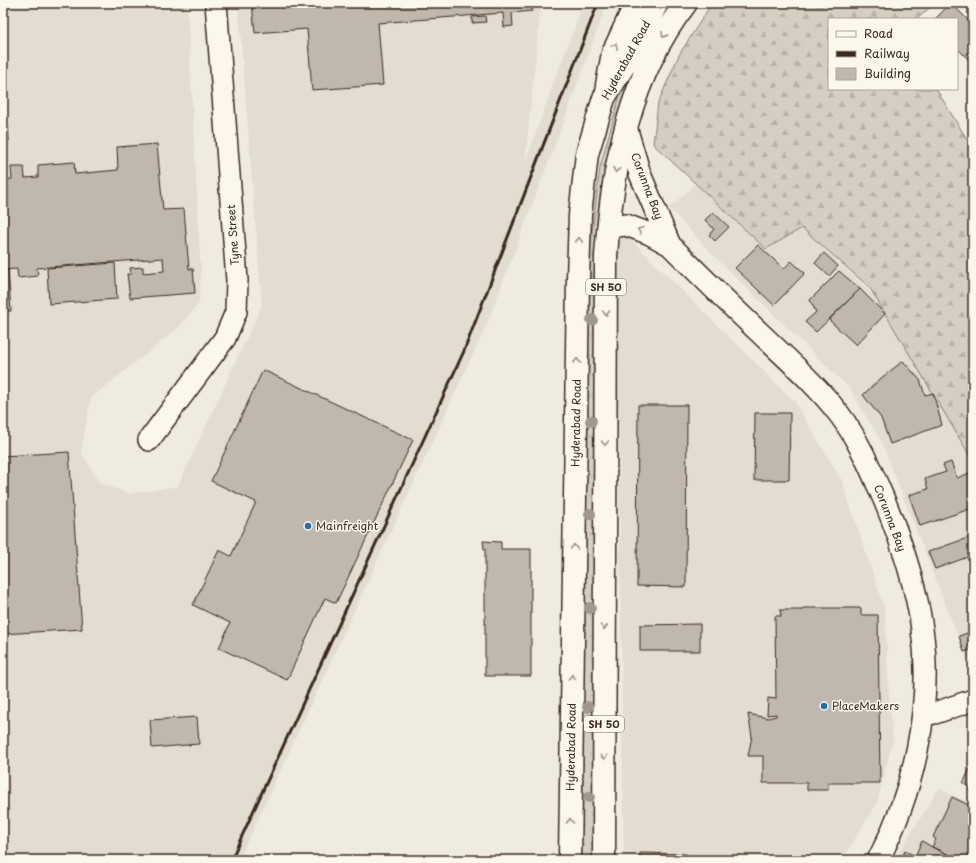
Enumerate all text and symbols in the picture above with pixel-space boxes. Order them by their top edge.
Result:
street label: Hyderabad Road [597,17,654,102]
legend [828,18,958,90]
text: Road [864,24,893,42]
one-way arrow [662,31,669,38]
one-way arrow [610,43,618,51]
text: Railway [864,44,910,62]
text: Building [864,64,911,82]
street label: Corunna Bay [627,150,668,222]
one-way arrow [612,167,621,173]
street label: Tyne Street [222,204,243,266]
one-way arrow [637,227,644,235]
one-way arrow [575,237,584,243]
road number: SH 50 [586,279,626,295]
one-way arrow [602,310,610,316]
one-way arrow [573,358,581,364]
street label: Hyderabad Road [566,379,585,467]
one-way arrow [601,440,609,446]
street label: Corunna Bay [870,482,911,554]
place label: Mainfreight [316,517,379,534]
marker: Mainfreight [303,521,313,531]
one-way arrow [570,544,578,550]
one-way arrow [600,624,608,630]
one-way arrow [568,674,576,680]
place label: PlaceMakers [832,697,899,714]
marker: PlaceMakers [819,701,829,711]
street label: Hyderabad Road [561,703,580,791]
road number: SH 50 [584,716,624,732]
one-way arrow [600,754,608,760]
one-way arrow [566,818,575,824]

